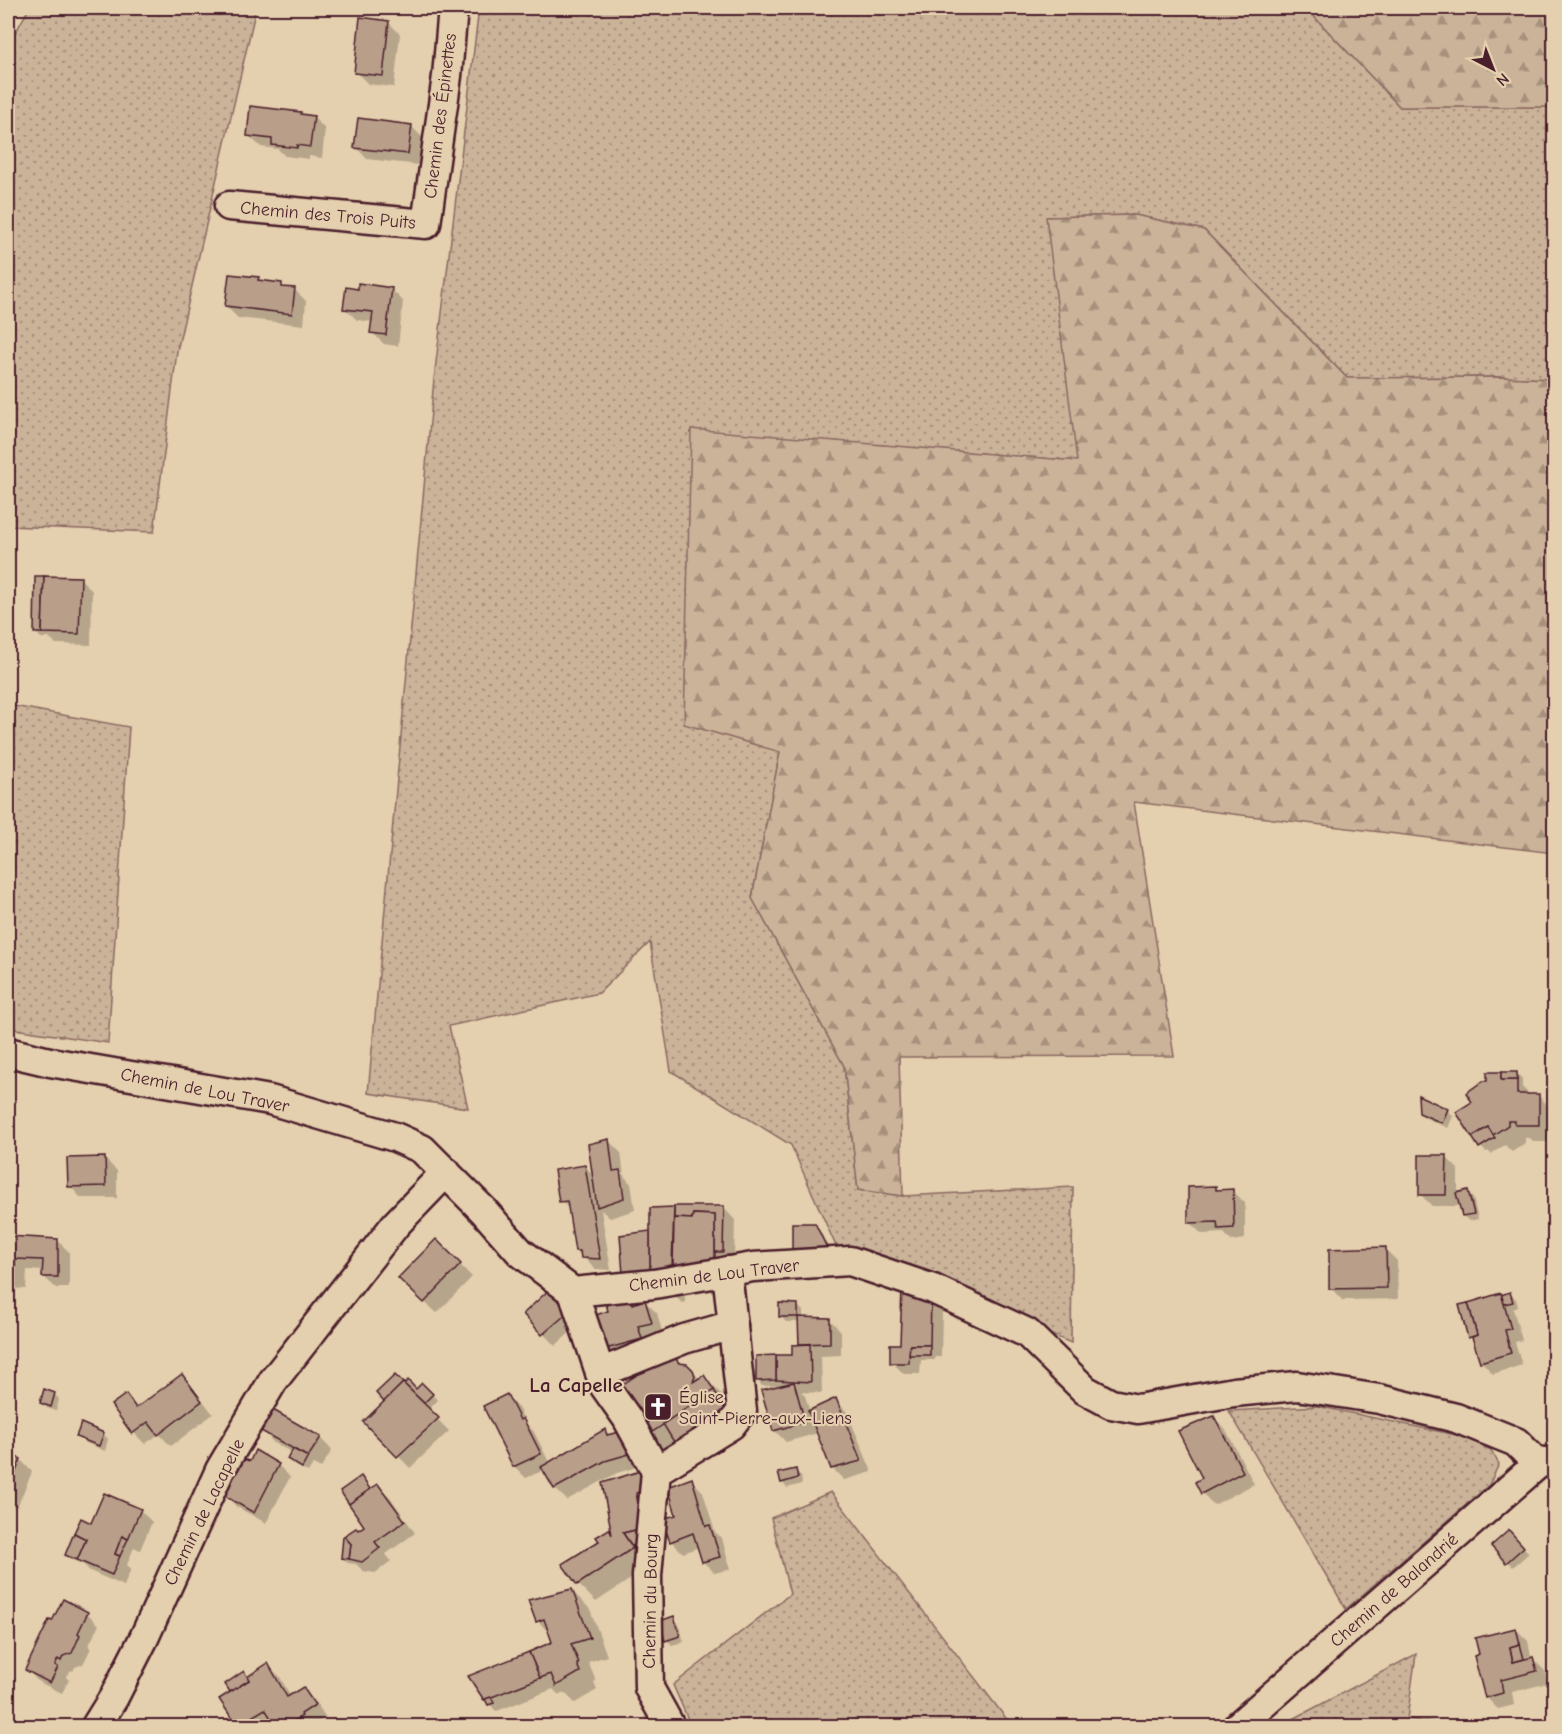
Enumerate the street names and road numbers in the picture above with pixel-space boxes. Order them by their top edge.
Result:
street label: Chemin des Épinettes [419,32,461,200]
street label: Chemin des Trois Puits [239,197,417,234]
street label: Chemin de Lou Traver [119,1064,292,1117]
street label: Chemin de Lou Traver [628,1255,801,1296]
street label: Chemin de Lacapelle [160,1435,249,1589]
street label: Chemin de Balandrié [1326,1529,1463,1652]
street label: Chemin du Bourg [639,1533,662,1669]

